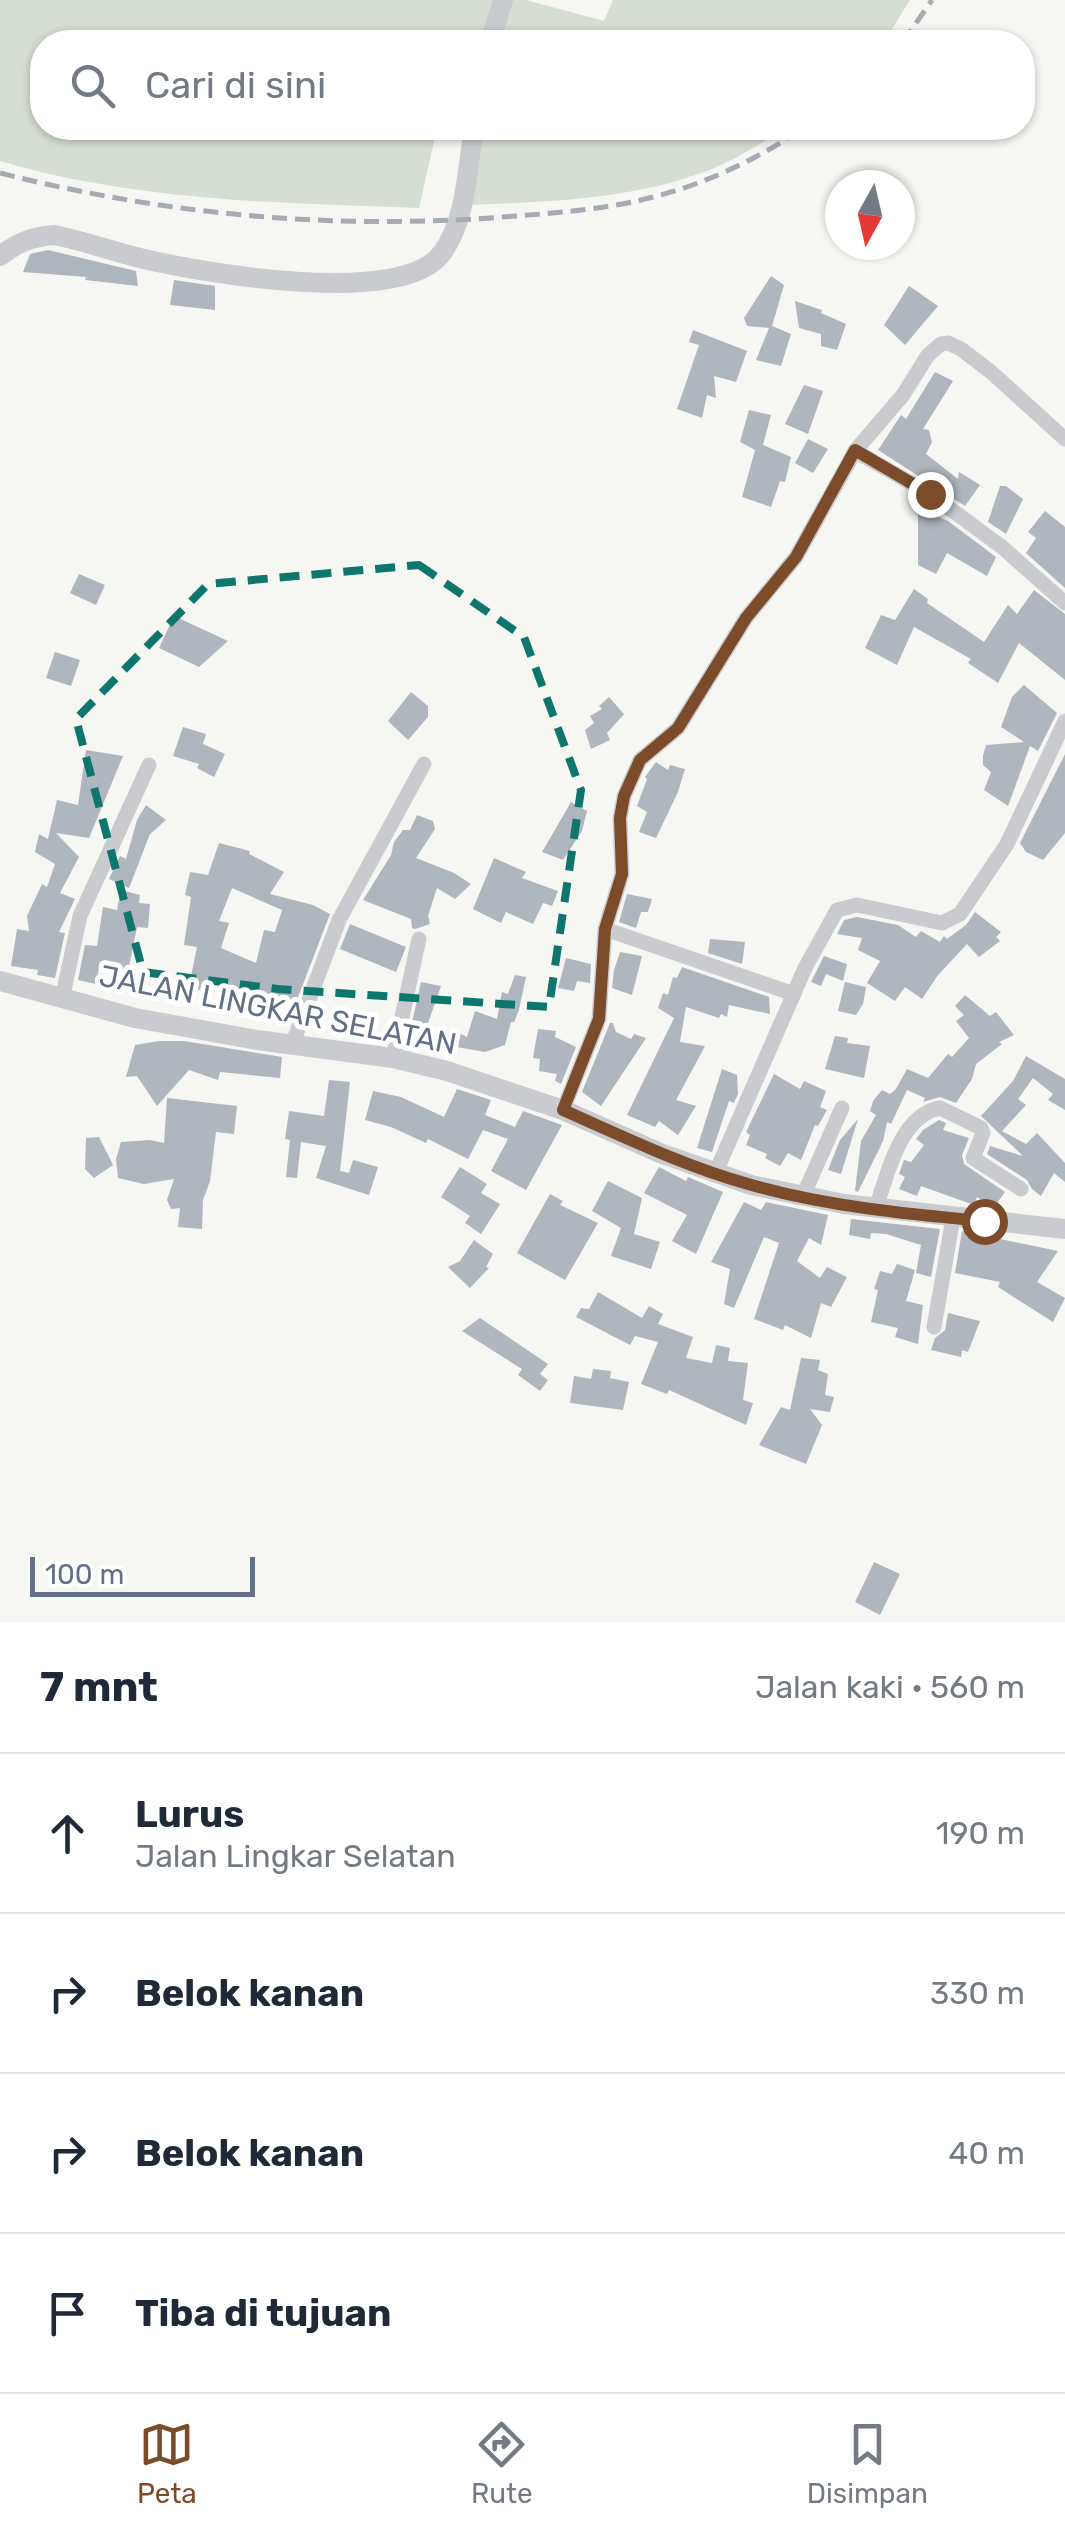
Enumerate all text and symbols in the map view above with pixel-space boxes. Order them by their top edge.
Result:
search box [30,30,1035,140]
icon: search [65,58,120,113]
text: Cari di sini [145,62,326,108]
north arrow [825,170,915,260]
route end [908,472,954,518]
street label: JALAN LINGKAR SELATAN [96,958,460,1062]
route start [962,1199,1008,1245]
scale bar [30,1552,255,1596]
text: 100 m [45,1558,124,1591]
text: 7 mnt [40,1662,158,1712]
text: Jalan kaki · 560 m [755,1668,1025,1706]
text: Lurus [135,1791,244,1837]
icon: ahead [40,1806,95,1861]
text: 190 m [936,1814,1025,1852]
text: Jalan Lingkar Selatan [135,1837,456,1875]
icon: right [40,1966,95,2021]
text: Belok kanan [135,1970,364,2016]
text: 330 m [930,1974,1025,2012]
icon: right [40,2126,95,2181]
text: Belok kanan [135,2130,364,2176]
text: 40 m [949,2134,1025,2172]
icon: arrive [40,2286,95,2341]
text: Tiba di tujuan [135,2290,391,2336]
tab: Peta [137,2417,197,2510]
tab: Rute [471,2417,533,2510]
tab: Disimpan [807,2417,928,2510]

